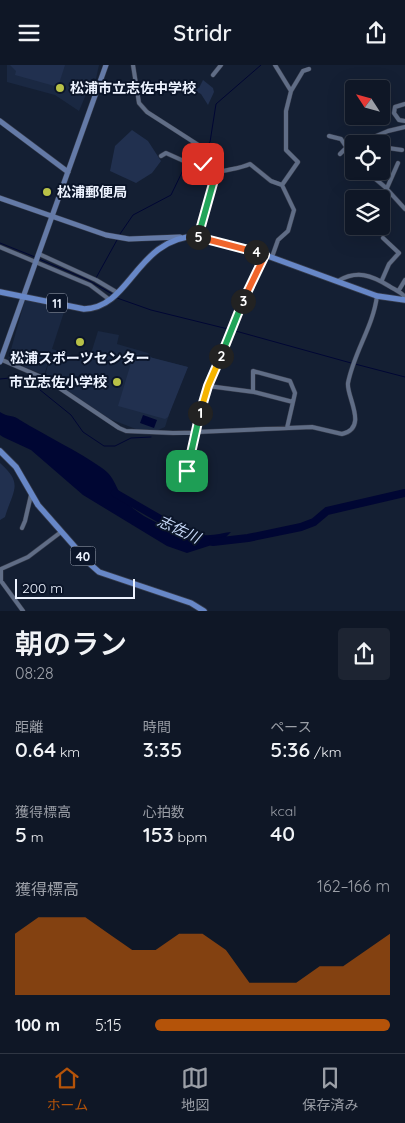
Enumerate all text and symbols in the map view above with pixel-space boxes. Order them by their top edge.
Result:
icon: menu [15,19,43,47]
text: Stridr [173,19,232,47]
icon: share [362,19,390,47]
place label: 松浦市立志佐中学校 [70,79,196,97]
north arrow [345,80,390,125]
map controls [345,80,390,235]
marker: 松浦市立志佐中学校 [54,82,66,94]
button: locate [345,135,390,180]
pin [182,143,224,185]
icon: check [189,150,217,178]
place label: 松浦郵便局 [57,183,127,201]
marker: 松浦郵便局 [41,186,53,198]
button: layers [345,190,390,235]
pin: 5 [186,225,210,249]
text: 5 [194,228,203,246]
pin: 4 [244,239,268,265]
text: 4 [252,243,261,261]
pin: 3 [230,289,256,313]
text: 3 [240,292,247,310]
road number: 11 [47,293,67,313]
marker: 松浦スポーツセンター [74,336,86,348]
pin: 2 [208,343,234,369]
text: 2 [218,347,225,365]
place label: 松浦スポーツセンター [10,349,150,367]
place label: 市立志佐小学校 [9,373,107,391]
marker: 市立志佐小学校 [111,376,123,388]
pin: 1 [188,401,212,425]
text: 1 [198,404,203,422]
pin [166,450,208,492]
icon: arrive [173,457,201,485]
water label: 志佐川 [155,511,205,548]
road number: 40 [70,547,96,566]
scale bar [15,575,135,599]
text: 200 m [22,579,63,597]
text: 朝のラン [15,626,127,661]
button: share [338,628,390,680]
text: 08:28 [15,663,54,683]
text: 距離 [15,718,43,736]
text: 時間 [143,718,171,736]
text: ペース [270,718,312,736]
text: 0.64 [15,736,56,762]
text: 3:35 [143,736,182,762]
text: 5:36 [270,736,310,762]
text: km [56,743,80,761]
text: /km [310,743,341,761]
text: kcal [270,802,296,820]
text: 獲得標高 [15,803,71,821]
text: 心拍数 [143,803,185,821]
text: 40 [270,820,295,846]
text: 5 [15,821,27,847]
text: 153 [143,821,174,847]
text: m [27,828,43,846]
text: bpm [174,828,207,846]
text: 162–166 m [317,876,390,896]
text: 獲得標高 [15,879,79,899]
text: 100 m [15,1015,60,1035]
text: 5:15 [95,1015,121,1035]
tab: ホーム [47,1064,88,1114]
tab: 地図 [181,1064,209,1114]
tab: 保存済み [302,1064,358,1114]

